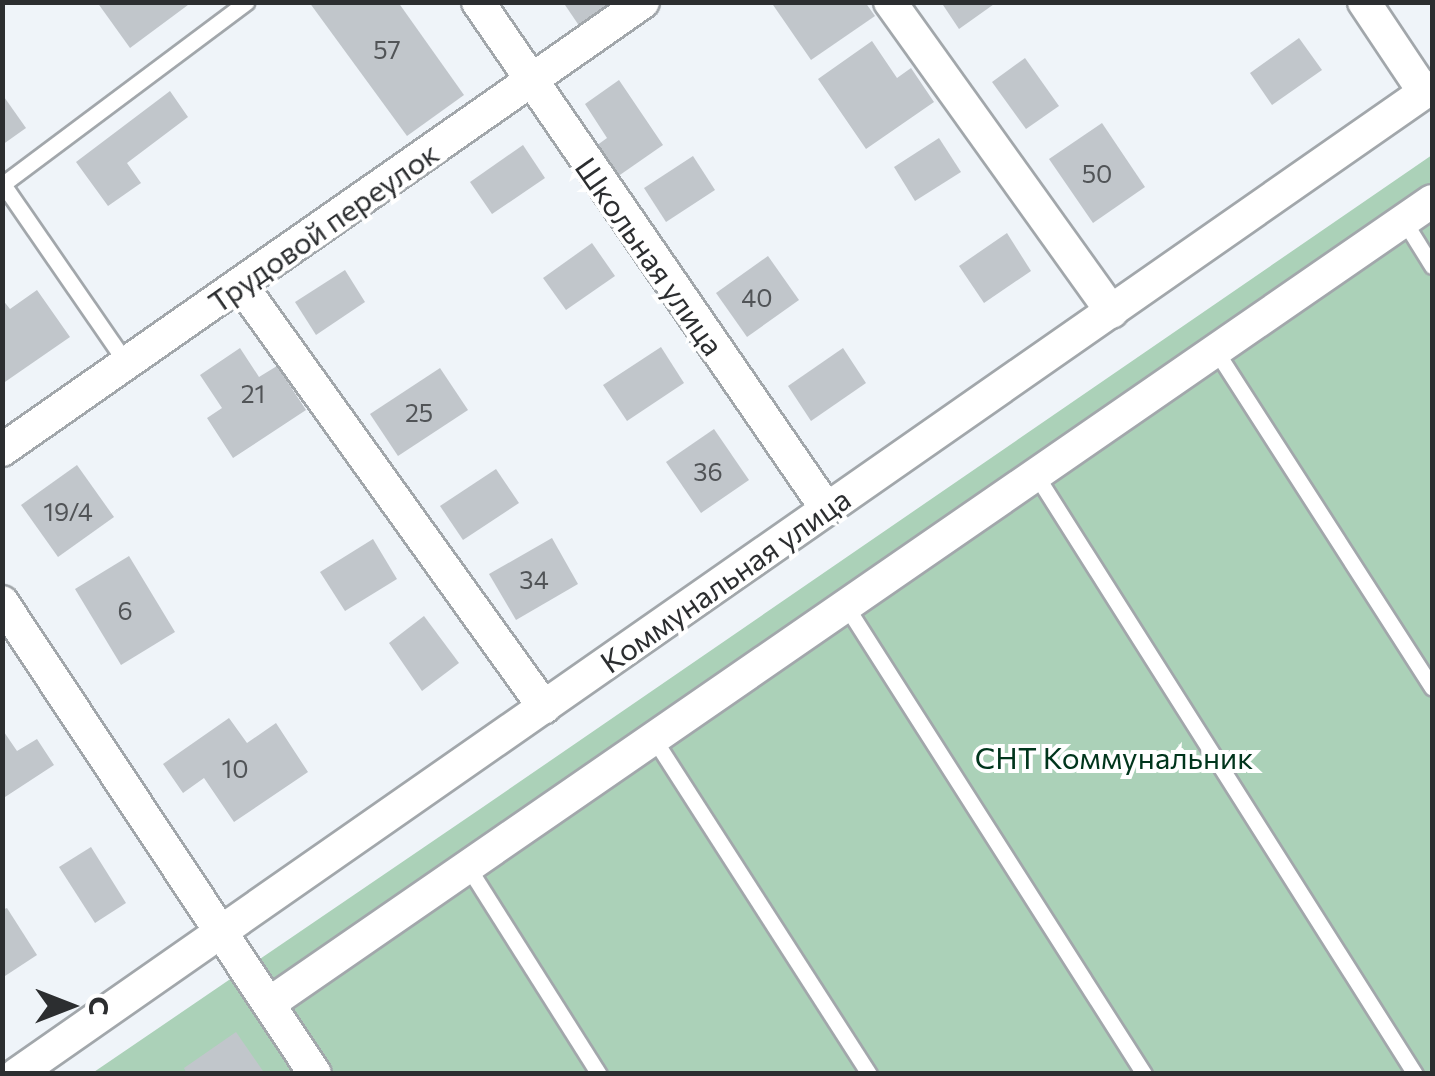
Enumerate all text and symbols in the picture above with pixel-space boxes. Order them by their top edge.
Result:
house number: 57 [373,34,401,64]
street label: Трудовой переулок [201,134,445,320]
street label: Школьная улица [568,150,732,362]
house number: 50 [1082,158,1112,188]
house number: 40 [741,282,773,312]
house number: 21 [241,378,265,408]
house number: 25 [405,397,433,427]
house number: 36 [693,456,723,486]
street label: Коммунальная улица [593,480,857,680]
house number: 19/4 [43,496,93,526]
house number: 34 [519,564,549,594]
house number: 6 [117,595,133,625]
park label: СНТ Коммунальник [975,739,1253,775]
house number: 10 [222,753,248,783]
north arrow [20,956,120,1056]
text: С [83,996,117,1016]

